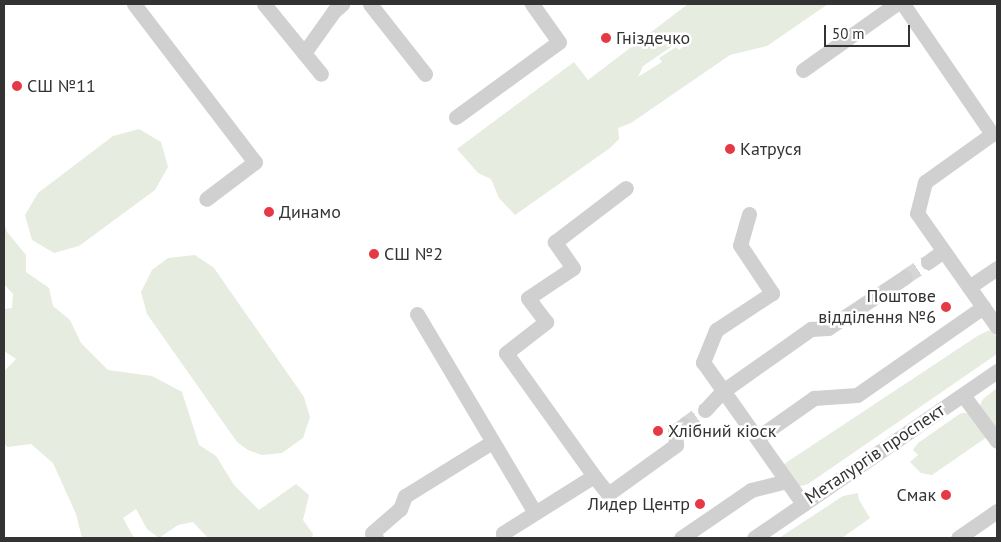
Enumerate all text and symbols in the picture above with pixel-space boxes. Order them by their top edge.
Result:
scale bar [826,15,912,47]
text: 50 m [832,24,865,43]
place label: Гніздечко [616,27,690,49]
marker: Гніздечко [600,32,612,44]
place label: СШ №11 [27,75,96,97]
marker: СШ №11 [11,80,23,92]
place label: Катруся [740,138,802,160]
marker: Катруся [724,143,736,155]
place label: Динамо [279,201,341,223]
marker: Динамо [263,206,275,218]
place label: СШ №2 [384,243,443,265]
marker: СШ №2 [368,248,380,260]
place label: Поштове відділення №6 [818,286,936,328]
marker: Поштове відділення №6 [940,301,952,313]
street label: Металургів проспект [801,399,949,509]
place label: Хлібний кіоск [668,420,776,442]
marker: Хлібний кіоск [652,425,664,437]
place label: Смак [897,484,936,506]
marker: Смак [940,489,952,501]
place label: Лидер Центр [588,493,690,515]
marker: Лидер Центр [694,498,706,510]

